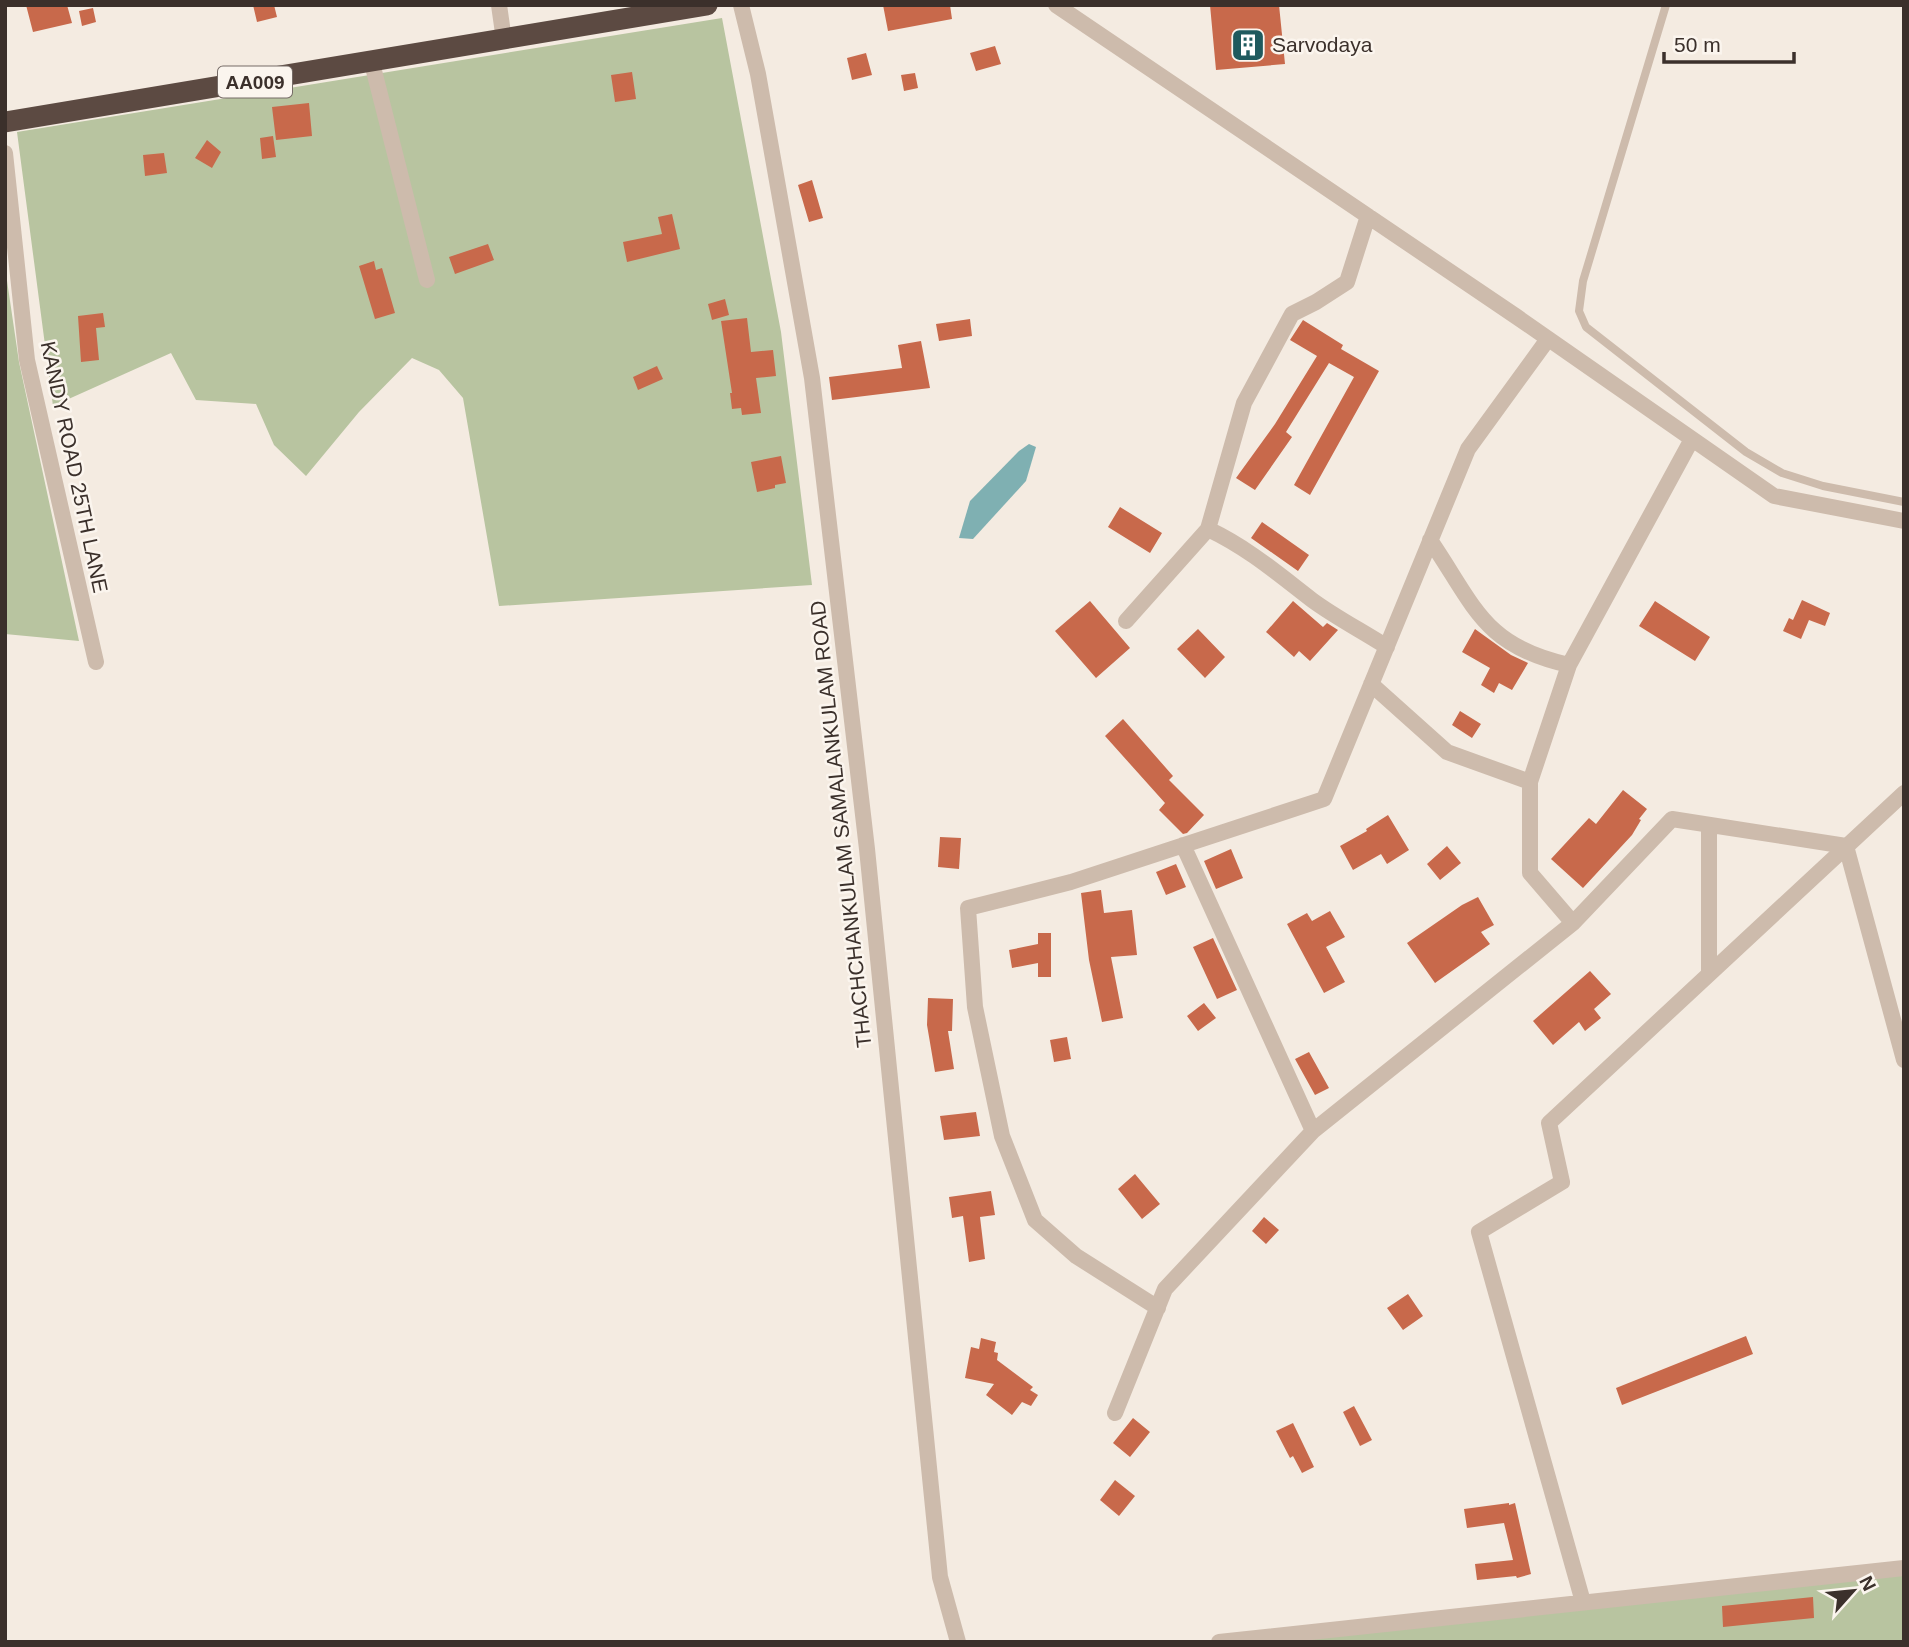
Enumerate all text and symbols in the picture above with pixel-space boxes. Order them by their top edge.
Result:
scale bar [1664,21,1794,65]
building icon: Sarvodaya [1229,26,1267,64]
place label: Sarvodaya [1272,33,1373,56]
text: 50 m [1674,33,1721,56]
road number: AA009 [218,66,292,97]
street label: KANDY ROAD 25TH LANE [37,339,112,595]
street label: THACHCHANKULAM SAMALANKULAM ROAD [806,599,875,1049]
north arrow [1818,1556,1888,1626]
text: N [1855,1573,1880,1594]

